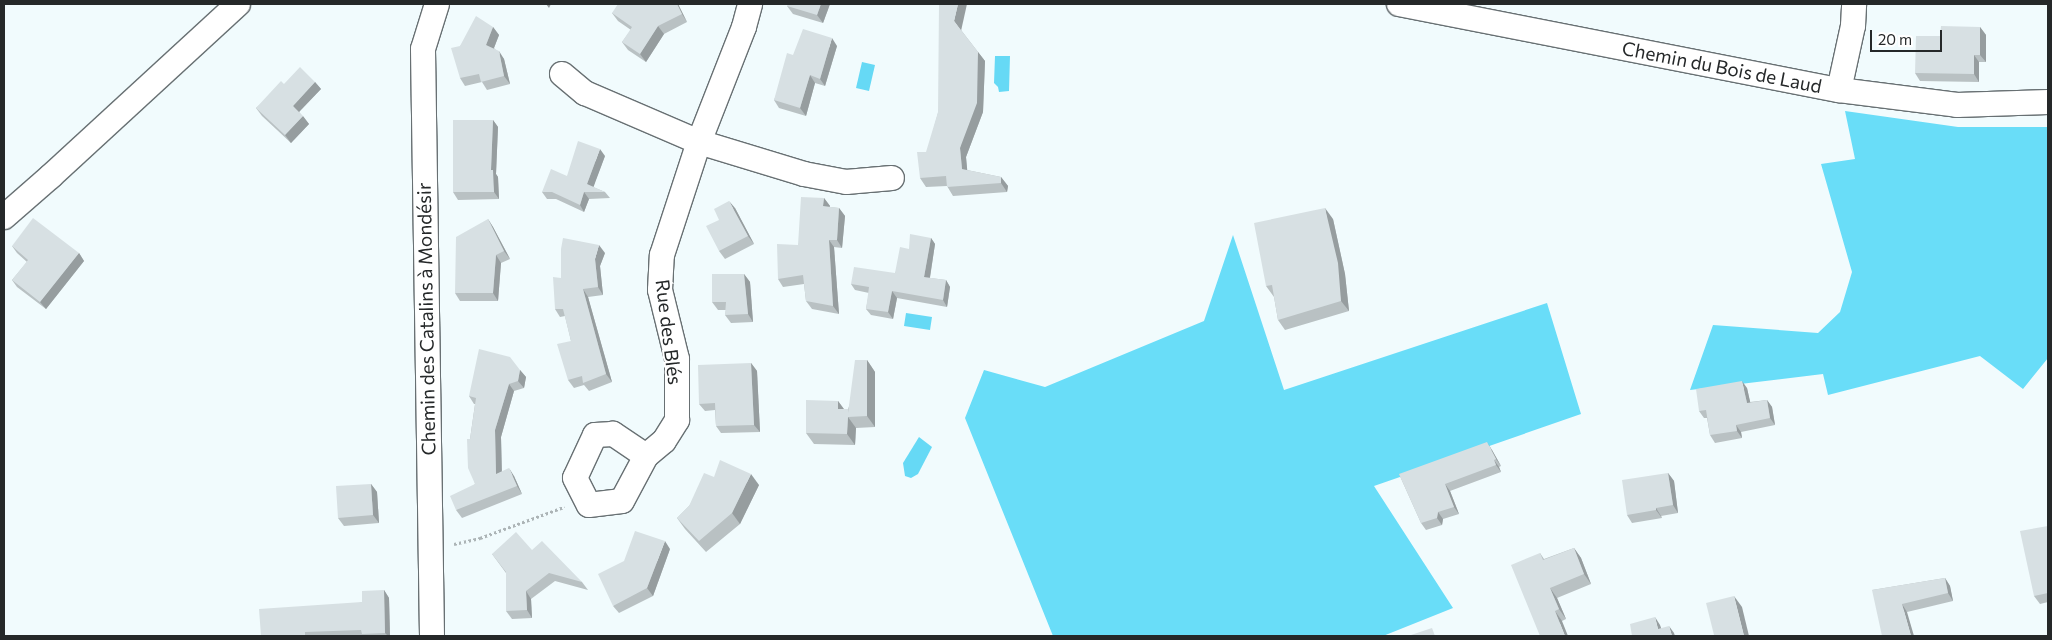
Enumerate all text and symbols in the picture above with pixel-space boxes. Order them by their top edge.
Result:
scale bar [1872,20,1944,52]
text: 20 m [1878,30,1912,48]
street label: Chemin du Bois de Laud [1620,36,1824,98]
street label: Chemin des Catalins à Mondésir [412,182,440,456]
street label: Rue des Blés [651,278,687,386]

